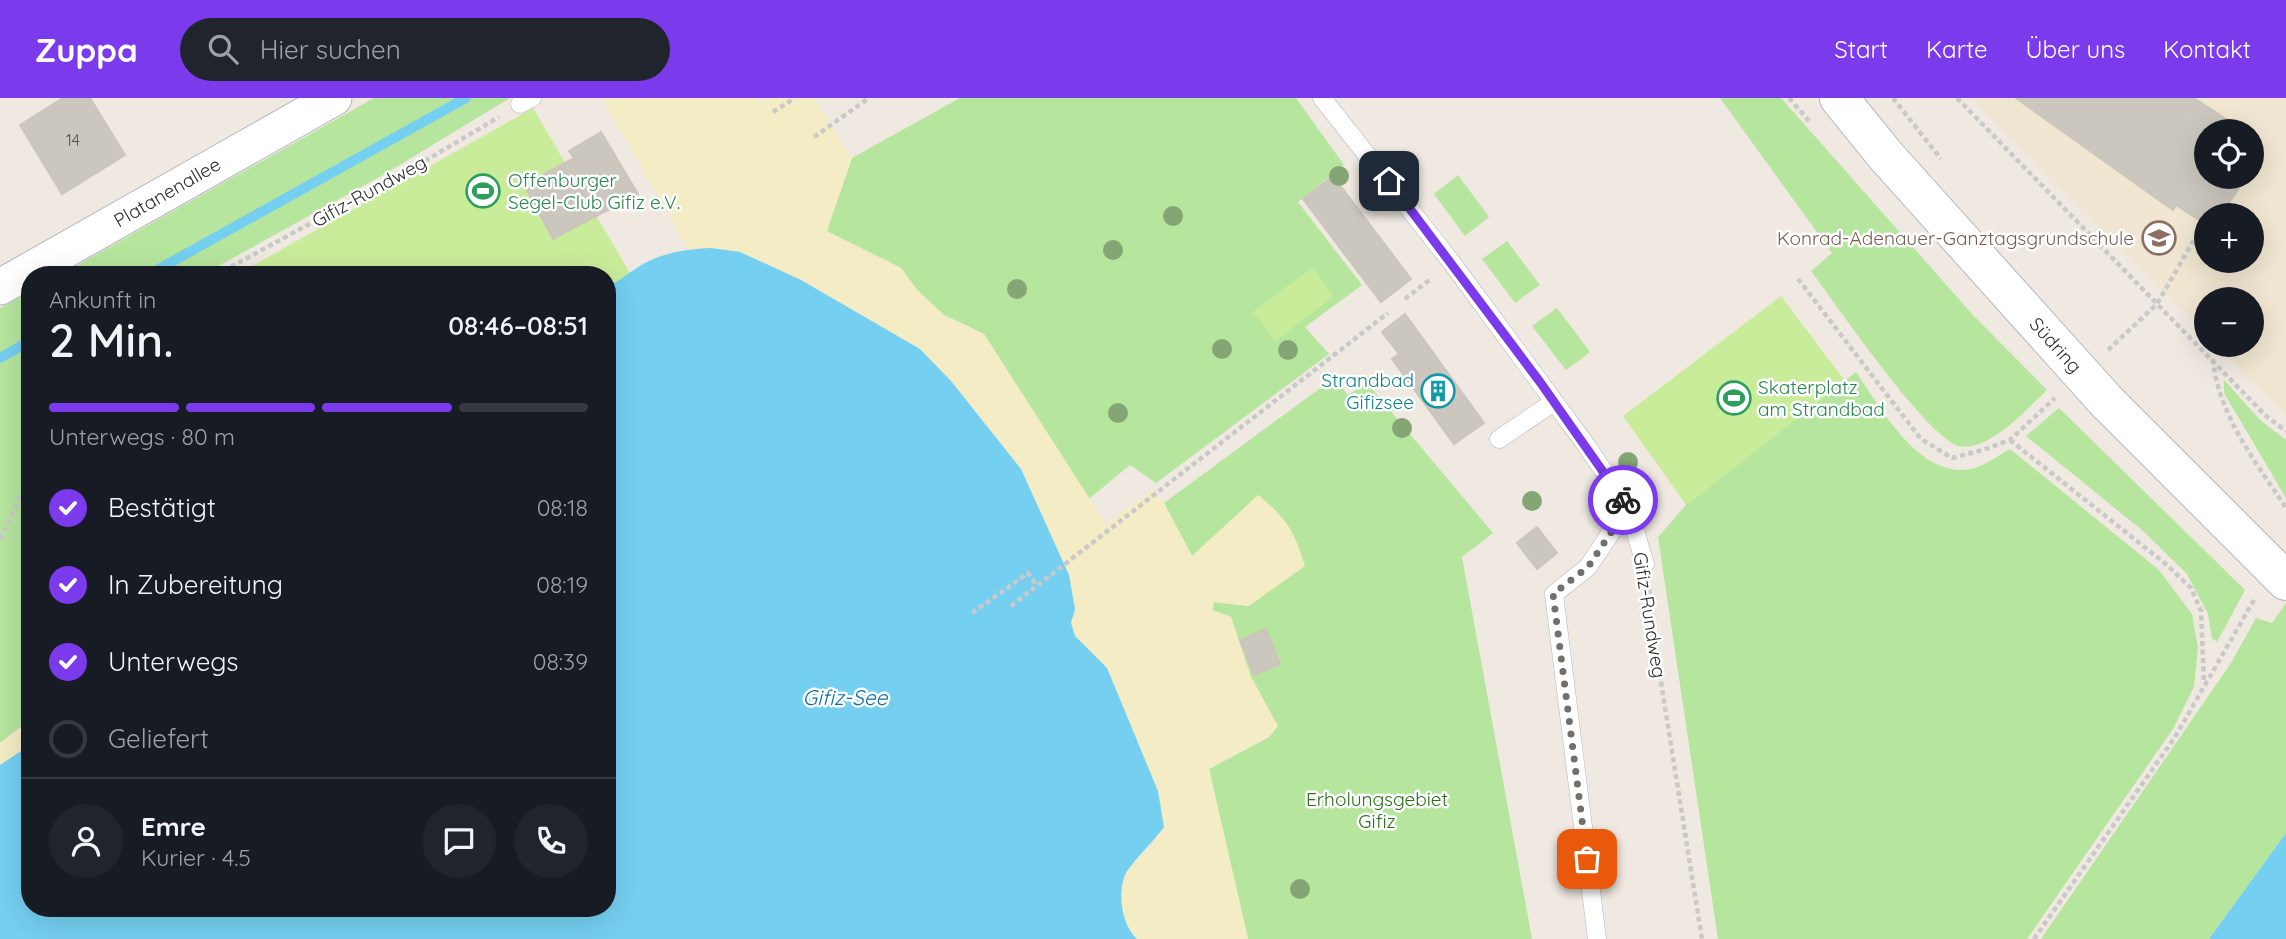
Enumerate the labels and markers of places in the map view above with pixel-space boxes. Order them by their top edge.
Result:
pin [1359,151,1419,211]
place label: Offenburger Segel-Club Gifiz e.V. [508,168,680,214]
sports icon: Offenburger Segel-Club Gifiz e.V. [464,172,502,210]
school or university icon: Konrad-Adenauer-Ganztagsgrundschule [2140,219,2178,257]
place label: Konrad-Adenauer-Ganztagsgrundschule [1777,226,2134,250]
place label: Strandbad Gifizsee [1321,368,1414,414]
building icon: Strandbad Gifizsee [1419,372,1457,410]
place label: Skaterplatz am Strandbad [1758,375,1885,421]
sports icon: Skaterplatz am Strandbad [1715,379,1753,417]
pin [1557,829,1617,889]

